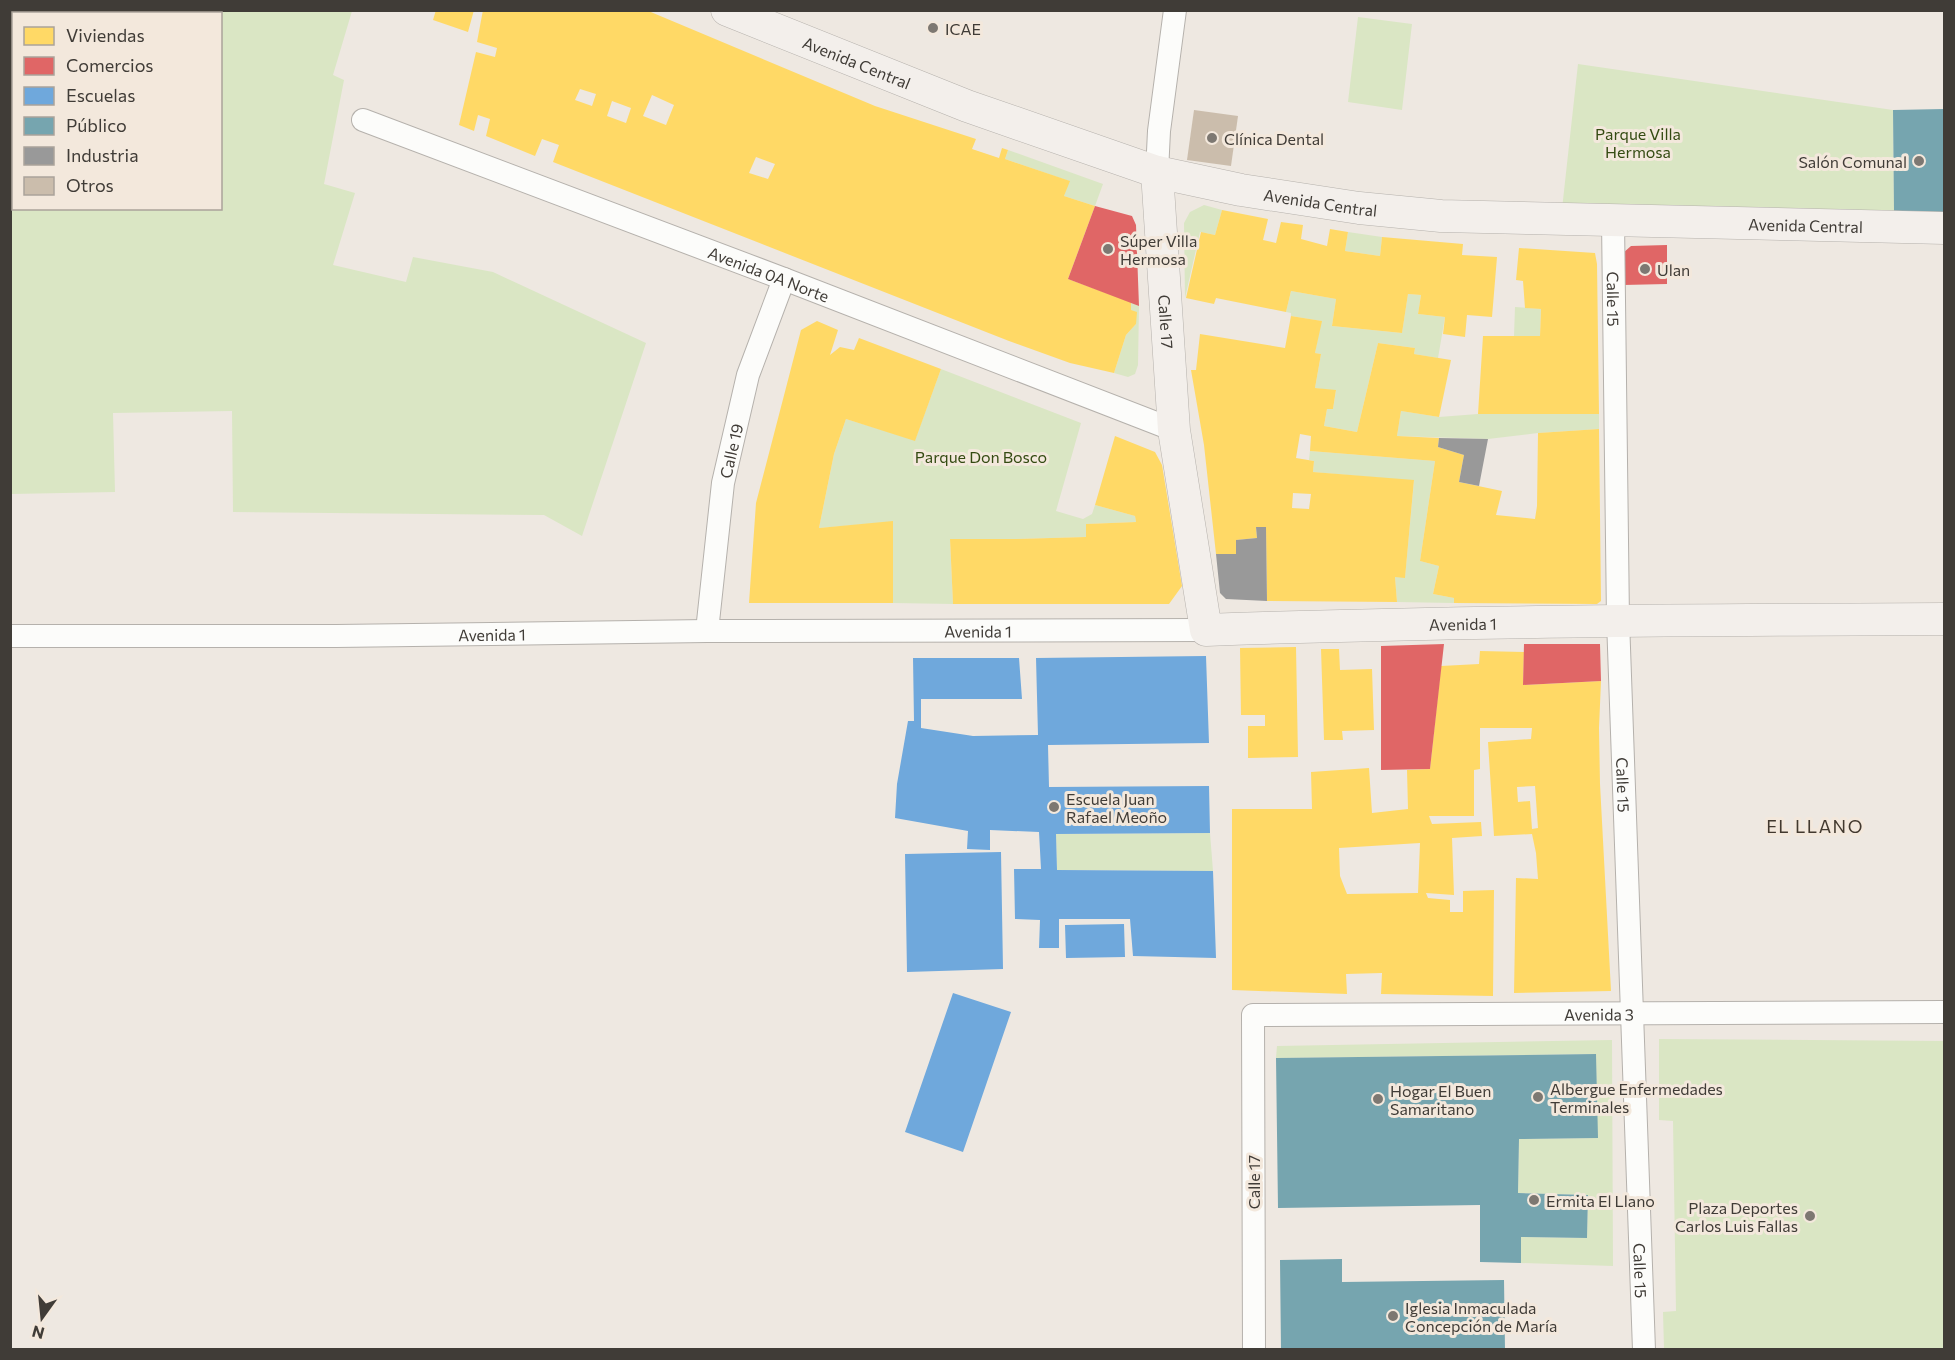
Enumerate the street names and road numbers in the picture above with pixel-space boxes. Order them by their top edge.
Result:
street label: Avenida Central [800,32,914,92]
street label: Avenida Central [1262,184,1378,219]
street label: Avenida Central [1748,214,1863,236]
street label: Avenida 0A Norte [706,242,832,305]
street label: Calle 15 [1604,271,1624,327]
street label: Calle 17 [1156,294,1178,349]
street label: Calle 19 [715,421,746,480]
street label: Avenida 1 [1429,613,1497,633]
street label: Avenida 1 [944,621,1012,640]
street label: Avenida 1 [458,624,526,644]
street label: Calle 15 [1613,757,1634,813]
street label: Avenida 3 [1564,1004,1634,1023]
street label: Calle 17 [1244,1155,1263,1209]
street label: Calle 15 [1631,1243,1652,1298]

